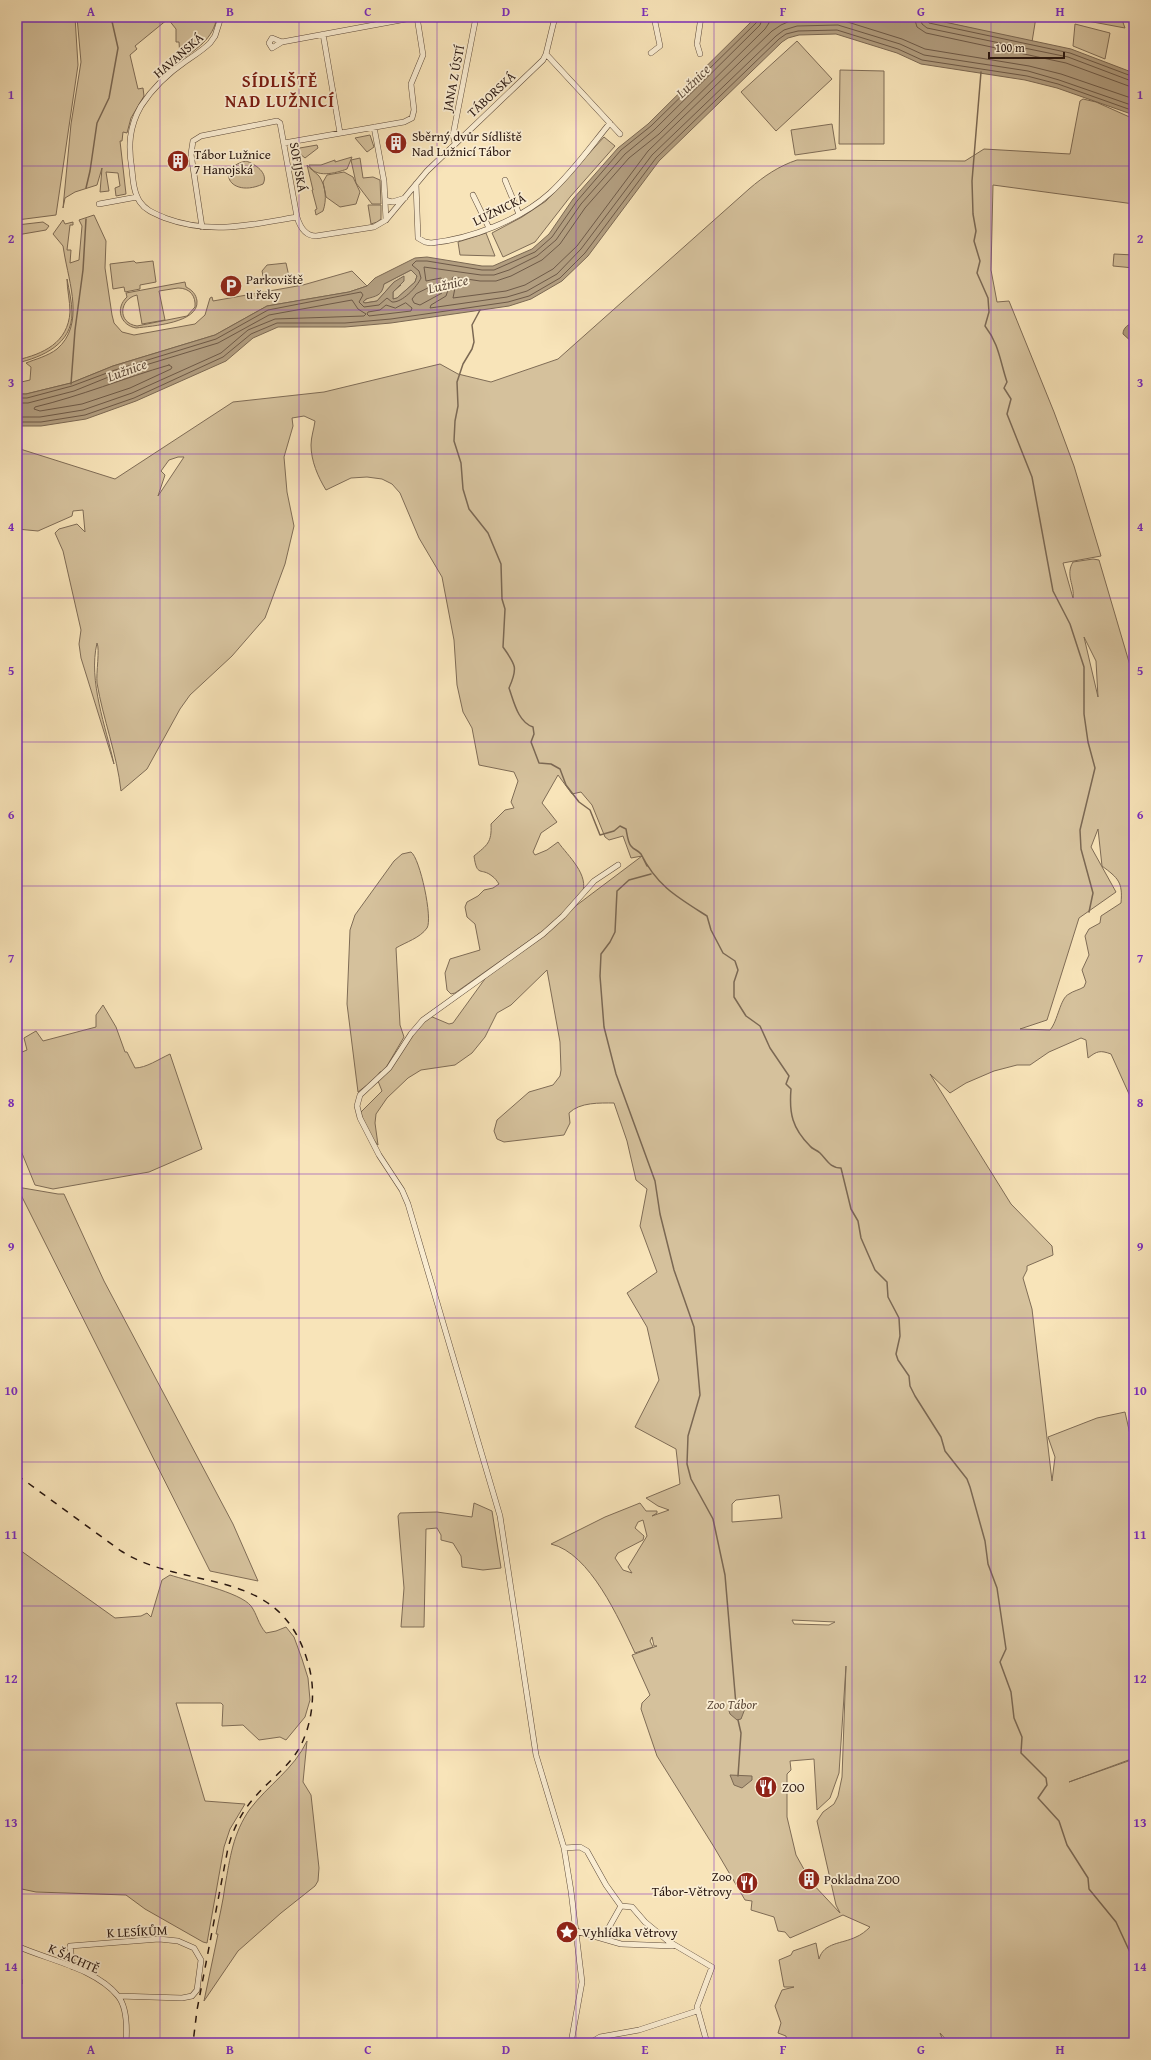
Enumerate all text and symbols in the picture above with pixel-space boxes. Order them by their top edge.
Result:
text: A [87,2,96,21]
text: B [226,2,234,21]
text: C [364,2,372,21]
text: D [502,2,510,21]
text: E [642,2,649,21]
text: F [780,2,787,21]
text: G [917,2,925,21]
text: H [1055,2,1065,21]
street label: HAVANSKÁ [149,28,208,83]
scale bar [989,34,1064,60]
text: 100 m [995,39,1025,56]
street label: JANA Z ÚSTÍ [437,42,469,115]
water label: Lužnice [671,59,715,103]
street label: TÁBORSKÁ [463,67,520,122]
district label: SÍDLIŠTĚ NAD LUŽNICÍ [225,68,335,113]
text: 1 [8,85,14,104]
text: 1 [1137,85,1143,104]
place label: Sběrný dvůr Sídliště Nad Lužnicí Tábor [412,127,522,161]
building icon: Sběrný dvůr Sídliště Nad Lužnicí Tábor [383,130,409,156]
street label: SOFIJSKÁ [285,141,312,194]
place label: Tábor Lužnice 7 Hanojská [194,145,271,179]
building icon: Tábor Lužnice 7 Hanojská [165,148,191,174]
street label: LUŽNICKÁ [469,188,529,230]
text: 2 [8,229,15,248]
text: 2 [1137,229,1144,248]
place label: Parkoviště u řeky [246,270,303,304]
water label: Lužnice [425,270,470,299]
parking icon: Parkoviště u řeky [218,273,244,299]
water label: Lužnice [103,353,150,387]
text: 3 [8,373,14,392]
text: 3 [1137,373,1143,392]
text: 4 [8,517,15,536]
text: 4 [1137,517,1144,536]
text: 5 [8,661,15,680]
text: 5 [1137,661,1144,680]
text: 6 [8,805,15,824]
text: 6 [1137,805,1144,824]
text: 7 [8,949,15,968]
text: 7 [1137,949,1144,968]
text: 8 [8,1093,15,1112]
text: 8 [1137,1093,1144,1112]
text: 9 [8,1237,15,1256]
text: 9 [1137,1237,1144,1256]
text: 10 [4,1381,18,1400]
text: 10 [1133,1381,1147,1400]
text: 11 [4,1525,18,1544]
text: 11 [1133,1525,1147,1544]
text: 12 [4,1669,18,1688]
text: 12 [1133,1669,1147,1688]
park label: Zoo Tábor [707,1695,758,1714]
restaurant icon: ZOO [753,1774,779,1800]
place label: ZOO [782,1778,805,1797]
text: 13 [4,1813,18,1832]
text: 13 [1133,1813,1147,1832]
building icon: Pokladna ZOO [796,1866,822,1892]
place label: Zoo Tábor-Větrovy [652,1867,733,1901]
restaurant icon: Zoo Tábor-Větrovy [734,1870,760,1896]
place label: Pokladna ZOO [824,1870,900,1889]
place icon: Vyhlídka Větrovy [554,1919,580,1945]
street label: K LESÍKŮM [106,1920,168,1943]
place label: Vyhlídka Větrovy [582,1923,678,1942]
street label: K ŠACHTĚ [45,1939,103,1978]
text: 14 [4,1957,18,1976]
text: 14 [1133,1957,1147,1976]
text: A [87,2040,96,2059]
text: B [226,2040,234,2059]
text: C [364,2040,372,2059]
text: D [502,2040,510,2059]
text: E [642,2040,649,2059]
text: F [780,2040,787,2059]
text: G [917,2040,925,2059]
text: H [1055,2040,1065,2059]

